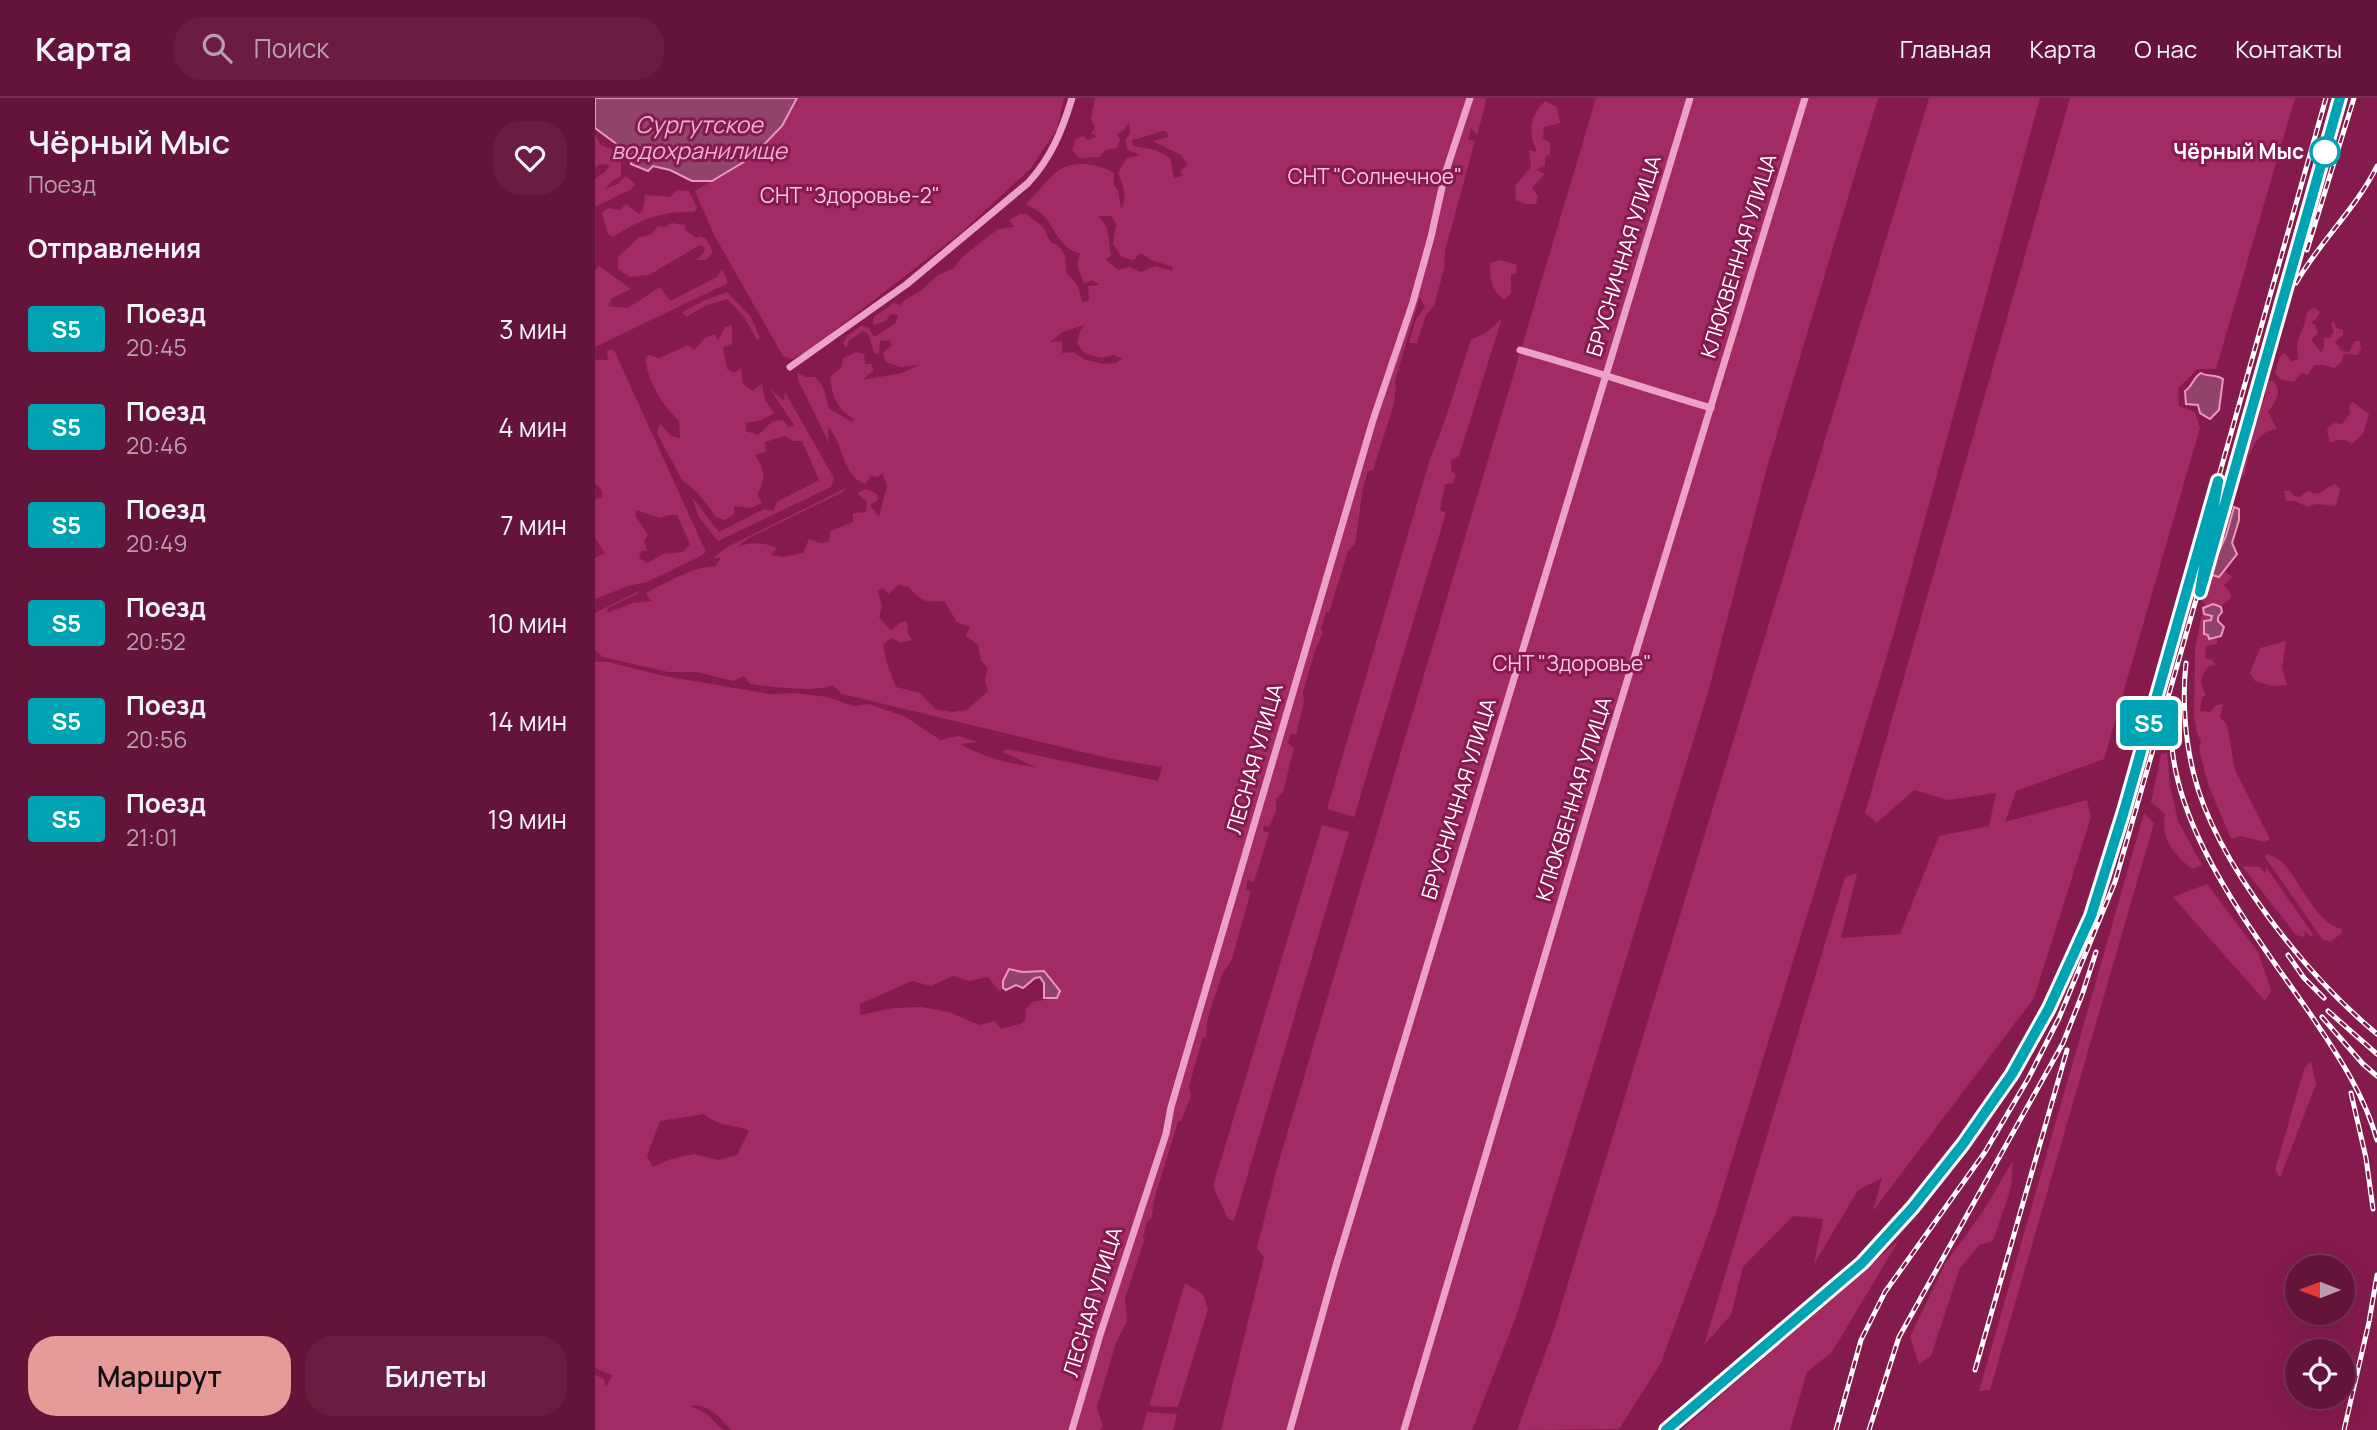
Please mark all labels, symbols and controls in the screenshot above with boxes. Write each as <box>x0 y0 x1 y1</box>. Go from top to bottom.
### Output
search box <box>174 17 664 80</box>
text: Карта <box>35 26 132 71</box>
icon: search <box>198 29 236 67</box>
text: Поиск <box>254 30 329 66</box>
text: Главная <box>1900 32 1991 65</box>
text: Карта <box>2029 32 2096 65</box>
text: О нас <box>2134 32 2197 65</box>
text: Контакты <box>2235 32 2342 65</box>
water label: Сургутское водохранилище <box>611 108 788 166</box>
text: Чёрный Мыс <box>28 119 230 164</box>
button: heart <box>493 121 567 195</box>
place label: Чёрный Мыс <box>2173 137 2304 165</box>
marker: Чёрный Мыс <box>2310 137 2340 167</box>
street label: КЛЮКВЕННАЯ УЛИЦА <box>1694 150 1782 361</box>
street label: БРУСНИЧНАЯ УЛИЦА <box>1579 152 1667 360</box>
park label: СНТ "Солнечное" <box>1288 162 1462 190</box>
text: Поезд <box>28 168 96 200</box>
park label: СНТ "Здоровье-2" <box>760 181 940 209</box>
text: Отправления <box>28 230 201 266</box>
text: Поезд <box>126 295 206 331</box>
text: 3 мин <box>499 311 567 347</box>
text: S5 <box>52 312 81 345</box>
text: 20:45 <box>126 331 187 363</box>
text: Поезд <box>126 393 206 429</box>
text: 4 мин <box>498 409 567 445</box>
text: S5 <box>52 410 81 443</box>
text: 20:46 <box>126 429 188 461</box>
text: Поезд <box>126 491 206 527</box>
text: 7 мин <box>501 507 567 543</box>
text: S5 <box>52 508 81 541</box>
text: 20:49 <box>126 527 188 559</box>
text: Поезд <box>126 589 206 625</box>
text: 10 мин <box>488 605 567 641</box>
text: S5 <box>52 606 81 639</box>
text: 20:52 <box>126 625 186 657</box>
park label: СНТ "Здоровье" <box>1492 649 1652 677</box>
street label: ЛЕСНАЯ УЛИЦА <box>1219 680 1289 837</box>
text: Поезд <box>126 687 206 723</box>
street label: КЛЮКВЕННАЯ УЛИЦА <box>1529 693 1617 904</box>
street label: БРУСНИЧНАЯ УЛИЦА <box>1414 695 1502 903</box>
line badge: S5 <box>2117 700 2181 746</box>
text: 14 мин <box>488 703 567 739</box>
text: S5 <box>52 704 81 737</box>
text: S5 <box>2134 706 2164 739</box>
text: 20:56 <box>126 723 188 755</box>
text: Поезд <box>126 785 206 821</box>
text: 19 мин <box>487 801 567 837</box>
text: S5 <box>52 802 81 835</box>
text: 21:01 <box>126 821 178 853</box>
street label: ЛЕСНАЯ УЛИЦА <box>1056 1223 1128 1380</box>
north arrow <box>2285 1255 2355 1325</box>
map controls <box>2285 1255 2355 1409</box>
button: Маршрут <box>28 1336 291 1416</box>
button: Билеты <box>305 1336 567 1416</box>
button: locate <box>2285 1339 2355 1409</box>

